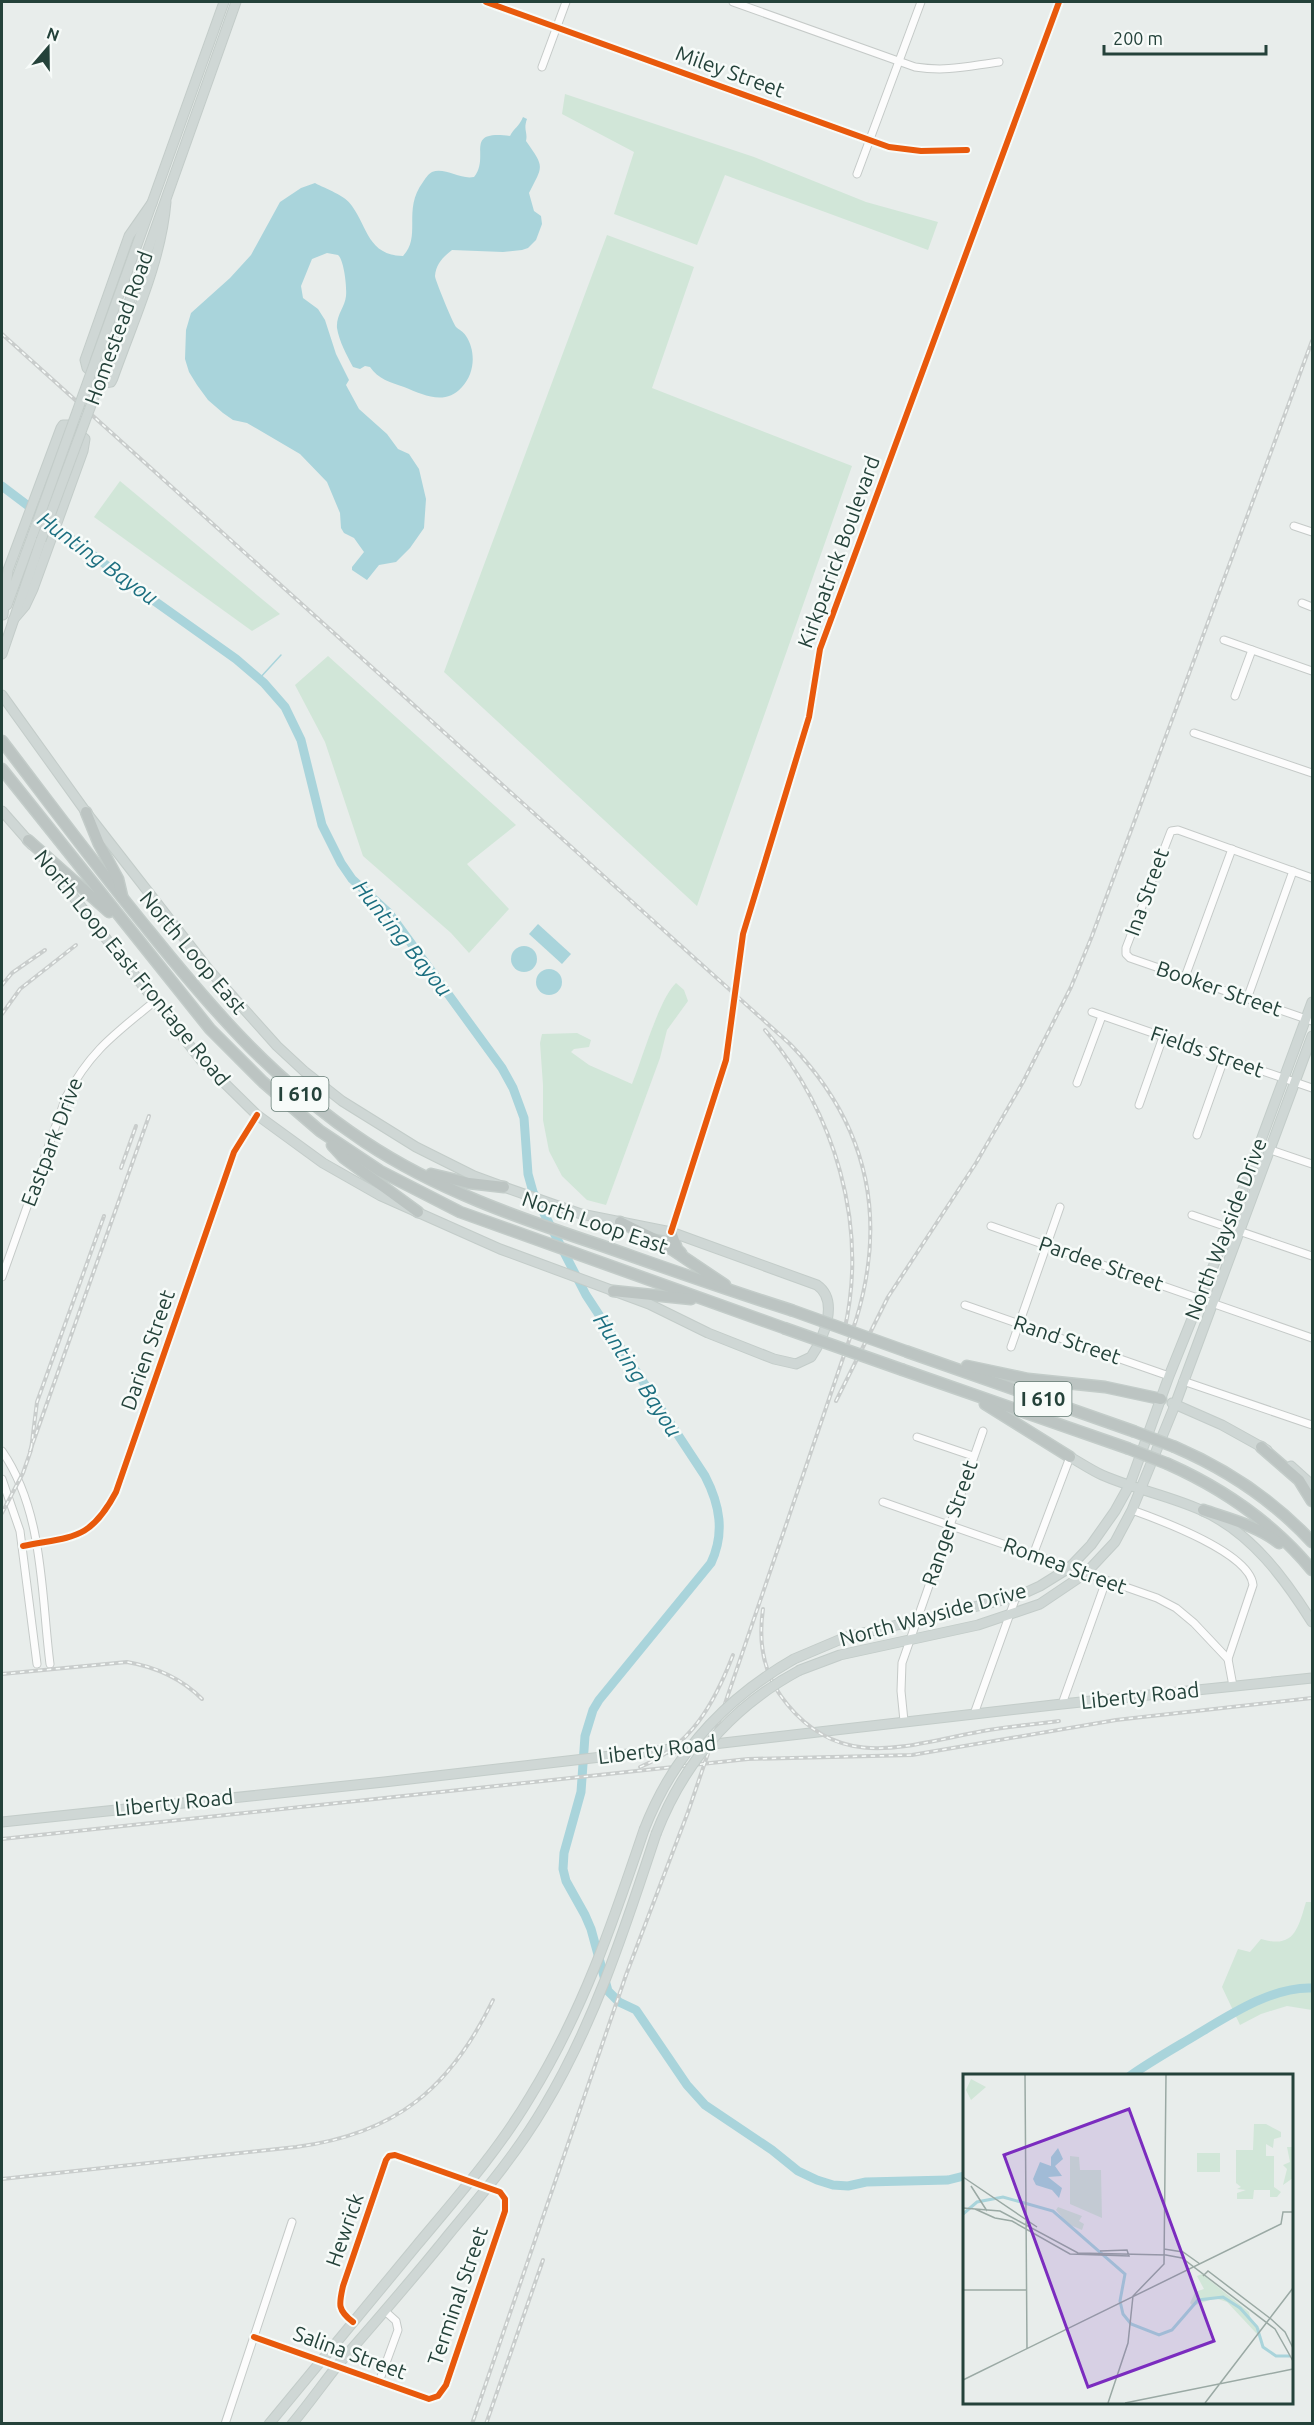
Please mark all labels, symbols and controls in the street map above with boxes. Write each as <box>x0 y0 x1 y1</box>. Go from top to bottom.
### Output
north arrow <box>18 18 78 78</box>
scale bar <box>1104 18 1266 56</box>
text: N <box>44 23 62 44</box>
text: 200 m <box>1113 28 1163 48</box>
street label: Miley Street <box>673 40 788 102</box>
street label: Homestead Road <box>79 248 157 408</box>
street label: Kirkpatrick Boulevard <box>792 452 884 651</box>
water label: Hunting Bayou <box>34 506 163 610</box>
street label: North Loop East Frontage Road <box>30 845 235 1090</box>
street label: Ina Street <box>1119 845 1173 939</box>
water label: Hunting Bayou <box>349 875 458 1001</box>
street label: North Loop East <box>136 886 252 1019</box>
street label: Booker Street <box>1153 955 1285 1021</box>
street label: Fields Street <box>1148 1020 1267 1082</box>
street label: Eastpark Drive <box>15 1074 87 1209</box>
road number: I 610 <box>272 1077 328 1111</box>
street label: North Wayside Drive <box>1179 1134 1271 1323</box>
street label: North Loop East <box>519 1186 671 1258</box>
street label: Pardee Street <box>1036 1231 1167 1296</box>
street label: Darien Street <box>115 1286 179 1413</box>
water label: Hunting Bayou <box>589 1308 688 1441</box>
street label: Rand Street <box>1011 1310 1124 1369</box>
road number: I 610 <box>1014 1382 1072 1416</box>
street label: Ranger Street <box>916 1457 982 1588</box>
street label: Romea Street <box>1000 1532 1130 1598</box>
street label: North Wayside Drive <box>837 1577 1029 1651</box>
street label: Liberty Road <box>1079 1677 1200 1713</box>
street label: Liberty Road <box>596 1730 718 1768</box>
street label: Liberty Road <box>113 1784 234 1820</box>
inset map <box>963 2074 1293 2404</box>
street label: Hewrick <box>320 2189 368 2269</box>
street label: Terminal Street <box>422 2223 492 2368</box>
street label: Salina Street <box>290 2320 410 2384</box>

